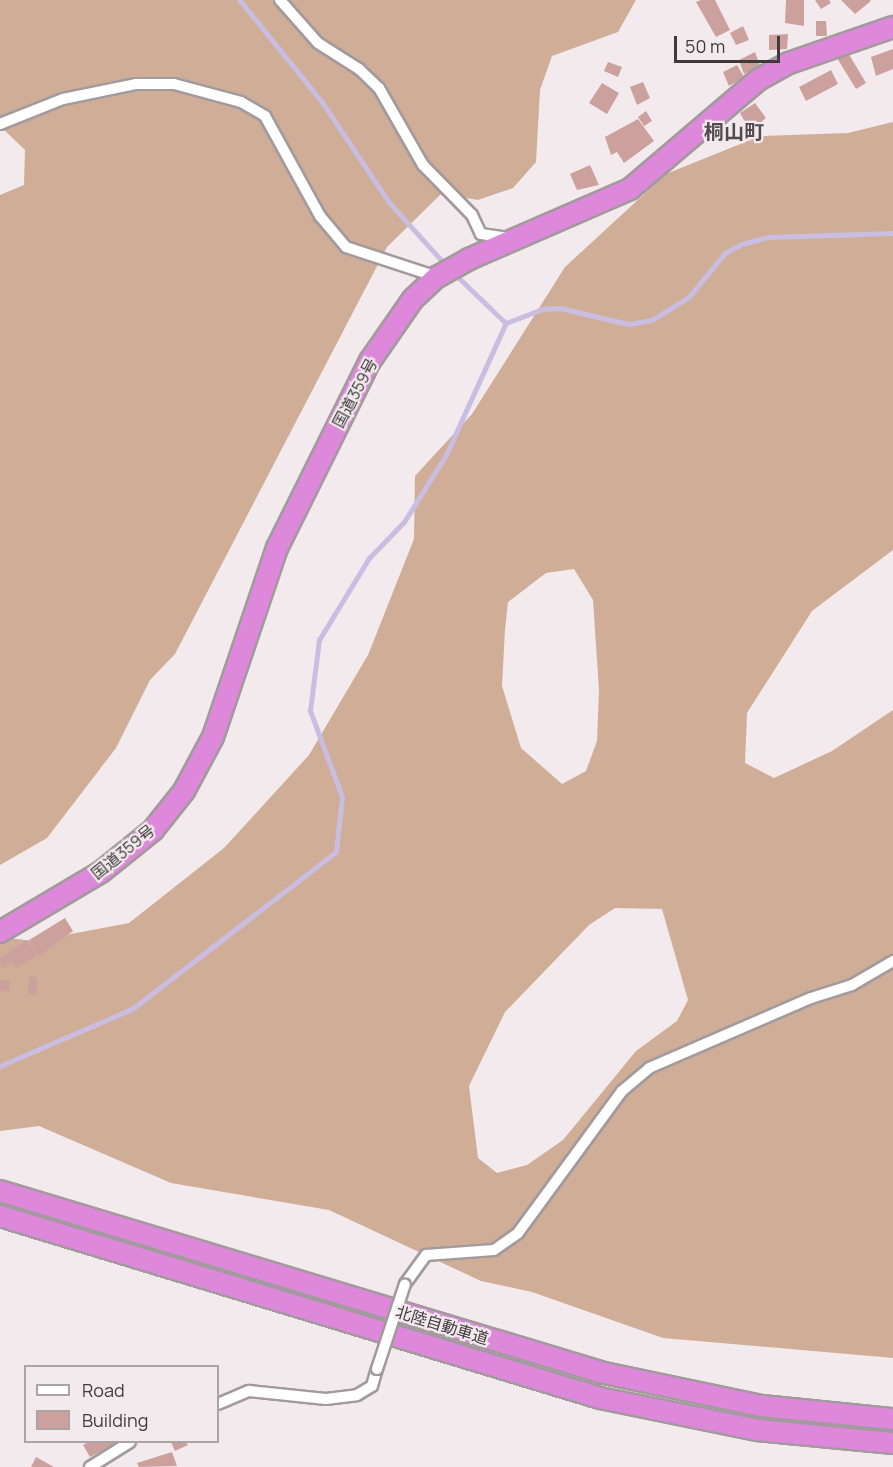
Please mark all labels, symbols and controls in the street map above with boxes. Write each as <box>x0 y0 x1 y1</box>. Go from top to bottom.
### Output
scale bar <box>677 24 784 62</box>
text: 50 m <box>685 34 725 58</box>
district label: 桐山町 <box>704 119 764 143</box>
street label: 国道359号 <box>329 355 381 431</box>
street label: 国道359号 <box>87 821 159 883</box>
street label: 北陸自動車道 <box>393 1302 491 1348</box>
legend <box>24 1365 219 1443</box>
text: Road <box>82 1378 125 1402</box>
text: Building <box>82 1408 148 1432</box>

